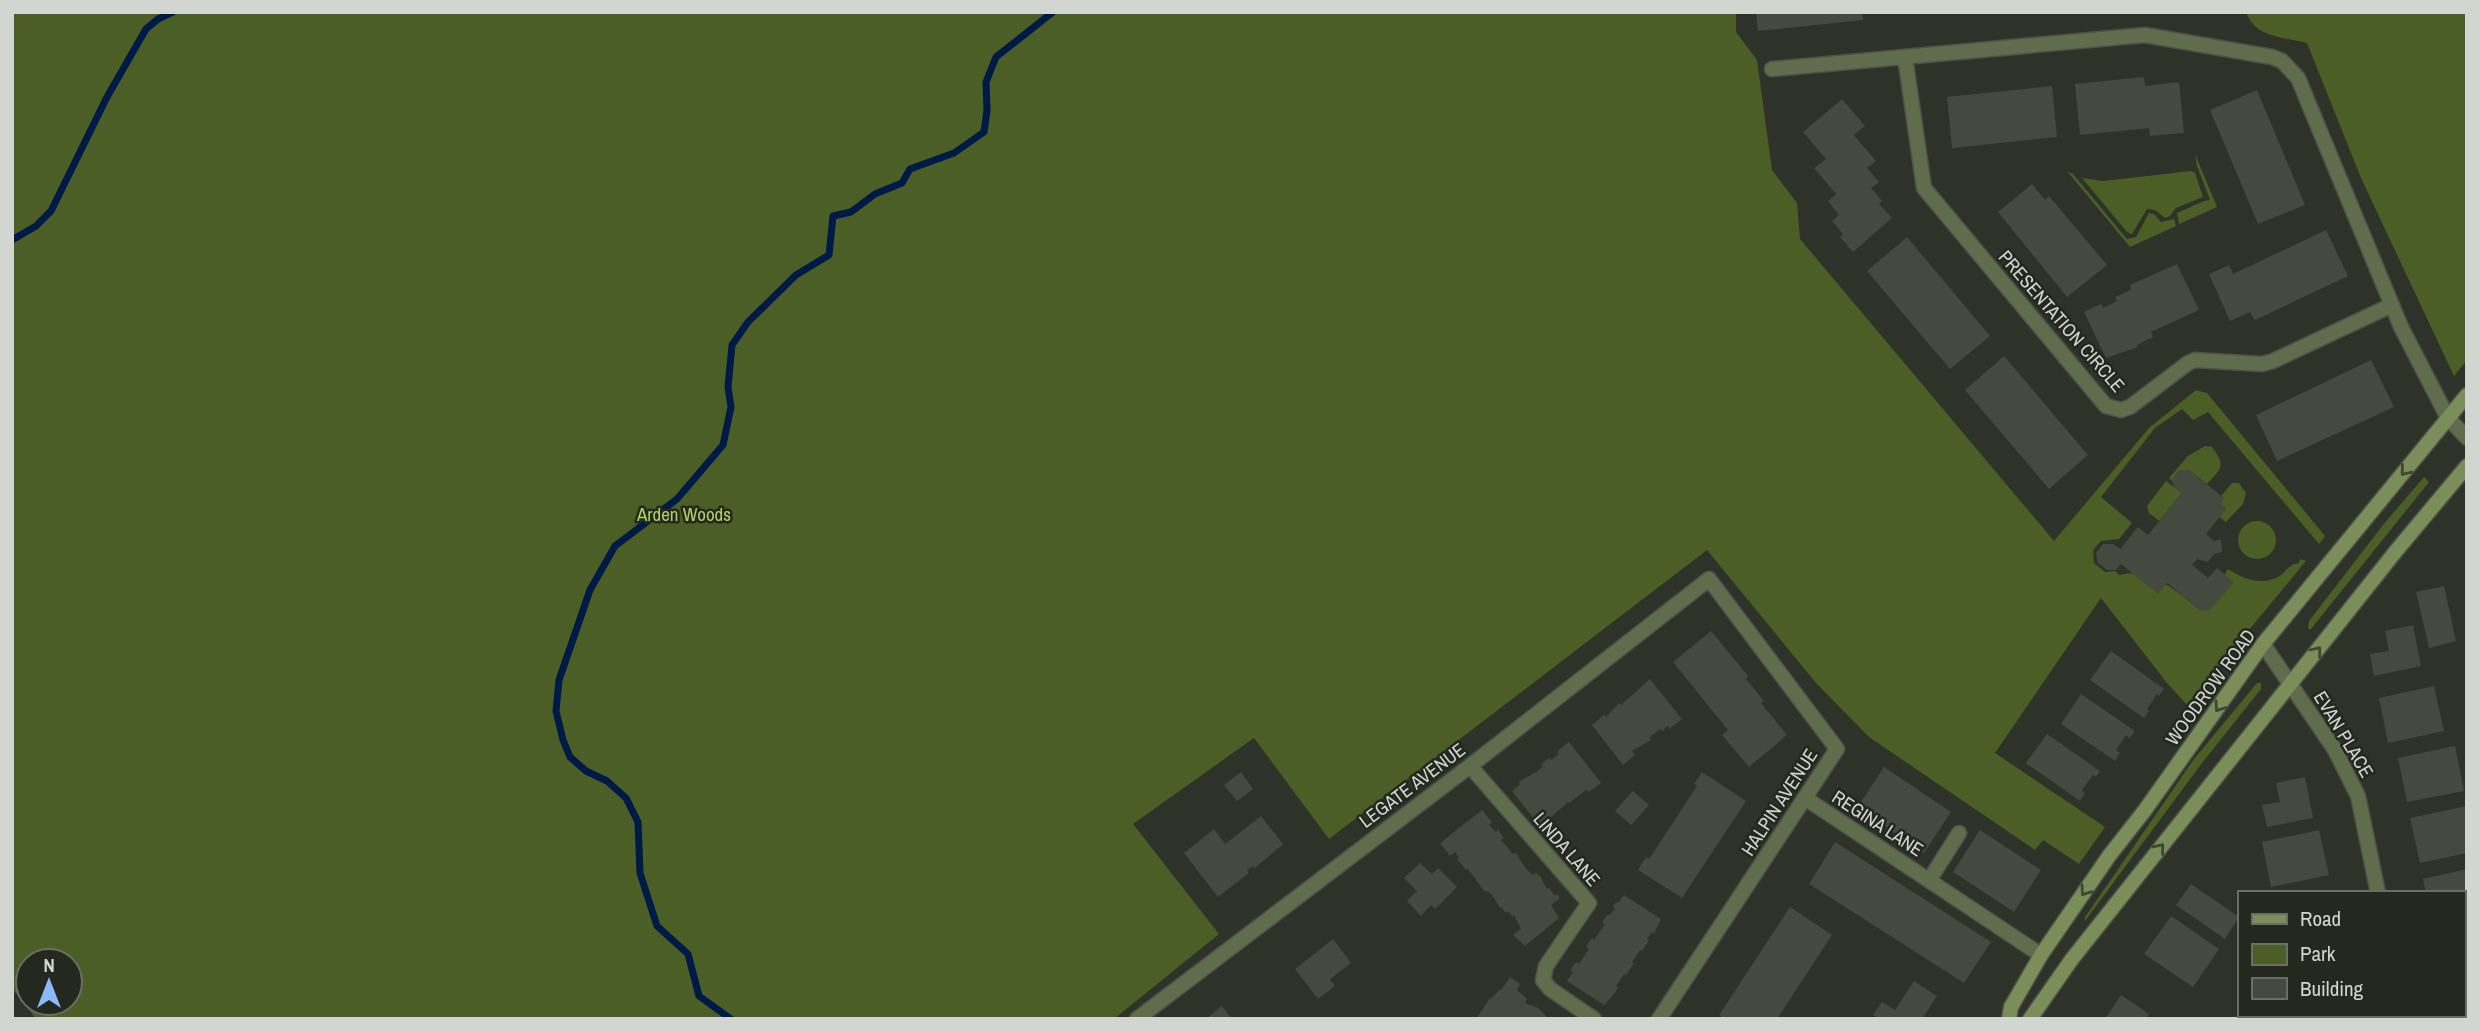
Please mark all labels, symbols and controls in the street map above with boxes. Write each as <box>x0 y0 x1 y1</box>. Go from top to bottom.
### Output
street label: PRESENTATION CIRCLE <box>1993 244 2131 398</box>
one-way arrow <box>2400 463 2413 475</box>
park label: Arden Woods <box>636 501 731 527</box>
street label: WOODROW ROAD <box>2159 624 2261 750</box>
one-way arrow <box>2309 646 2322 658</box>
street label: EVAN PLACE <box>2308 686 2380 782</box>
one-way arrow <box>2215 699 2227 712</box>
street label: LEGATE AVENUE <box>1354 736 1470 834</box>
street label: HALPIN AVENUE <box>1735 743 1823 861</box>
street label: REGINA LANE <box>1827 784 1929 862</box>
street label: LINDA LANE <box>1528 806 1606 892</box>
one-way arrow <box>2152 843 2165 855</box>
one-way arrow <box>2081 883 2093 896</box>
legend <box>2238 891 2465 1017</box>
text: Road <box>2300 904 2341 933</box>
text: Park <box>2300 939 2336 968</box>
north arrow <box>14 947 84 1017</box>
text: N <box>43 952 55 978</box>
text: Building <box>2300 974 2364 1003</box>

